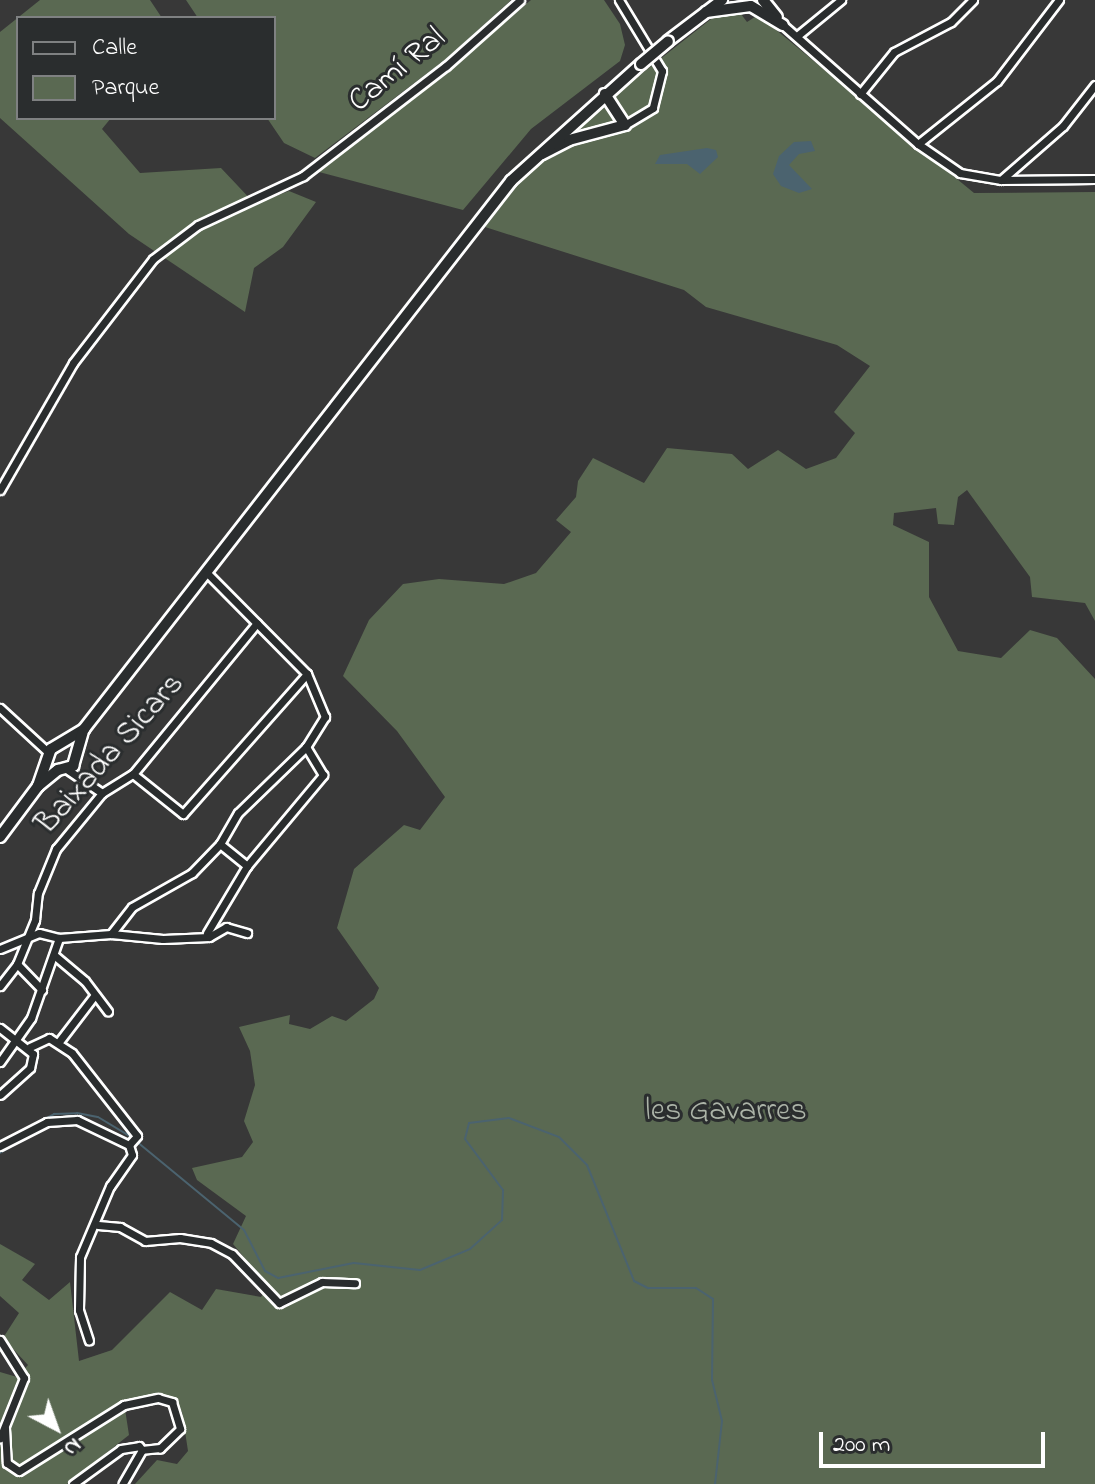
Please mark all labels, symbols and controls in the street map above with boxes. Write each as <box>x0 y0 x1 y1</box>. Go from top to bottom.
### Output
legend <box>16 16 276 120</box>
street label: Camí Ral <box>342 20 454 122</box>
text: Calle <box>92 31 137 66</box>
text: Parque <box>92 71 159 106</box>
street label: Baixada Sicars <box>29 667 193 843</box>
park label: les Gavarres <box>645 1093 807 1131</box>
north arrow <box>16 1388 96 1468</box>
scale bar <box>823 1416 1049 1466</box>
text: 200 m <box>833 1428 890 1463</box>
text: N <box>56 1429 88 1463</box>

